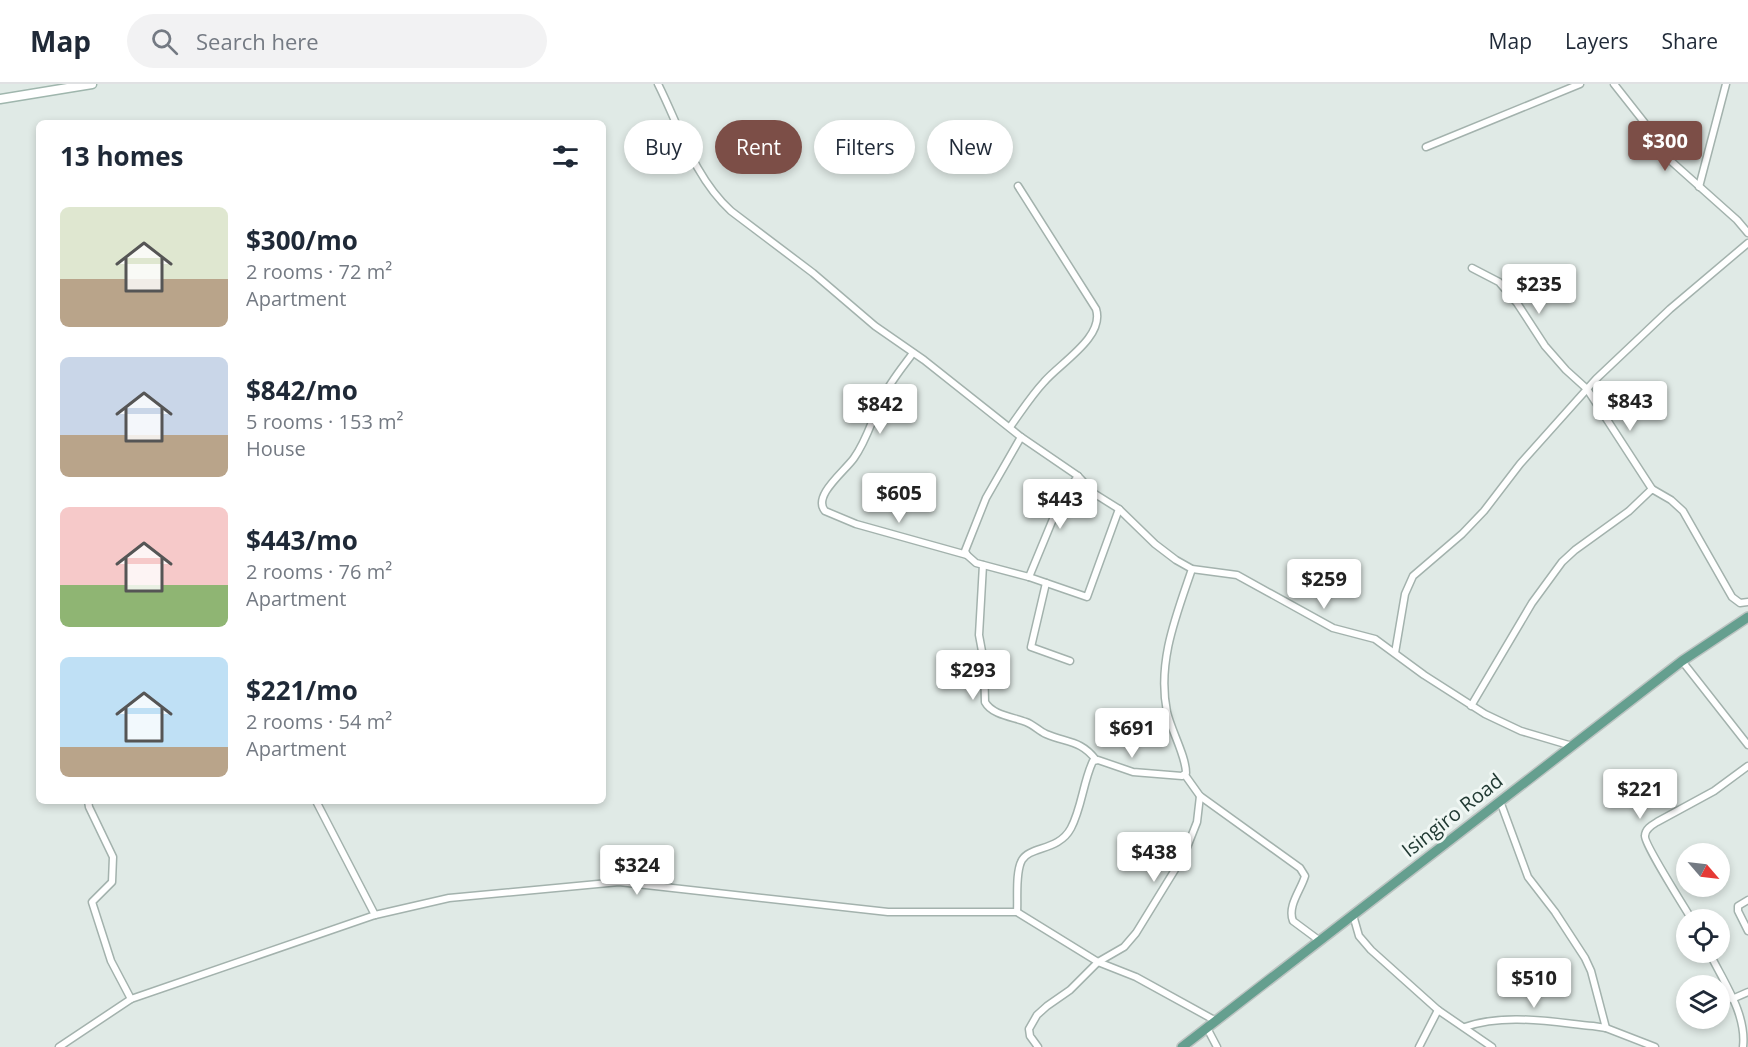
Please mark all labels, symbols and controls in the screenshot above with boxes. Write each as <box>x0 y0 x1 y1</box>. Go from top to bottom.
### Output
search box <box>127 14 547 68</box>
text: Map <box>30 22 91 60</box>
icon: search <box>148 25 181 58</box>
text: Search here <box>196 26 319 56</box>
text: Map <box>1489 27 1532 55</box>
text: Layers <box>1565 27 1629 55</box>
text: Share <box>1662 27 1718 55</box>
chip: Buy <box>624 120 703 174</box>
chip: Rent <box>715 120 802 174</box>
chip: Filters <box>814 120 915 174</box>
chip: New <box>927 120 1013 174</box>
pin: $300 <box>1629 121 1701 172</box>
text: $300 <box>1642 127 1688 154</box>
text: 13 homes <box>60 138 184 174</box>
icon: filters <box>549 140 582 173</box>
text: $300/mo <box>246 222 358 258</box>
icon: home <box>108 231 180 303</box>
text: 2 rooms · 72 m² <box>246 258 392 285</box>
pin: $235 <box>1503 264 1575 315</box>
text: $235 <box>1516 270 1562 297</box>
text: Apartment <box>246 285 346 312</box>
text: $842/mo <box>246 372 358 408</box>
icon: home <box>108 381 180 453</box>
pin: $843 <box>1594 381 1666 432</box>
pin: $842 <box>844 384 916 435</box>
text: $843 <box>1607 387 1653 414</box>
text: $842 <box>857 390 903 417</box>
text: 5 rooms · 153 m² <box>246 408 404 435</box>
text: House <box>246 435 306 462</box>
pin: $605 <box>863 473 935 524</box>
text: $605 <box>876 479 922 506</box>
pin: $443 <box>1024 479 1096 530</box>
text: $443 <box>1037 485 1083 512</box>
text: $443/mo <box>246 522 358 558</box>
icon: home <box>108 531 180 603</box>
text: 2 rooms · 76 m² <box>246 558 392 585</box>
pin: $259 <box>1288 559 1360 610</box>
text: $259 <box>1301 565 1347 592</box>
text: Apartment <box>246 585 346 612</box>
pin: $293 <box>937 650 1009 701</box>
text: $293 <box>950 656 996 683</box>
text: $221/mo <box>246 672 358 708</box>
icon: home <box>108 681 180 753</box>
text: 2 rooms · 54 m² <box>246 708 392 735</box>
pin: $691 <box>1096 708 1168 759</box>
text: $691 <box>1109 714 1155 741</box>
text: Apartment <box>246 735 346 762</box>
street label: Isingiro Road <box>1396 767 1508 863</box>
pin: $221 <box>1604 769 1676 820</box>
text: $221 <box>1617 775 1663 802</box>
pin: $438 <box>1118 832 1190 883</box>
text: $438 <box>1131 838 1177 865</box>
north arrow <box>1676 843 1730 897</box>
map controls <box>1676 843 1730 1029</box>
pin: $324 <box>601 845 673 896</box>
text: $324 <box>614 851 660 878</box>
button: locate <box>1676 909 1730 963</box>
pin: $510 <box>1498 958 1570 1009</box>
text: $510 <box>1511 964 1557 991</box>
button: layers <box>1676 975 1730 1029</box>

